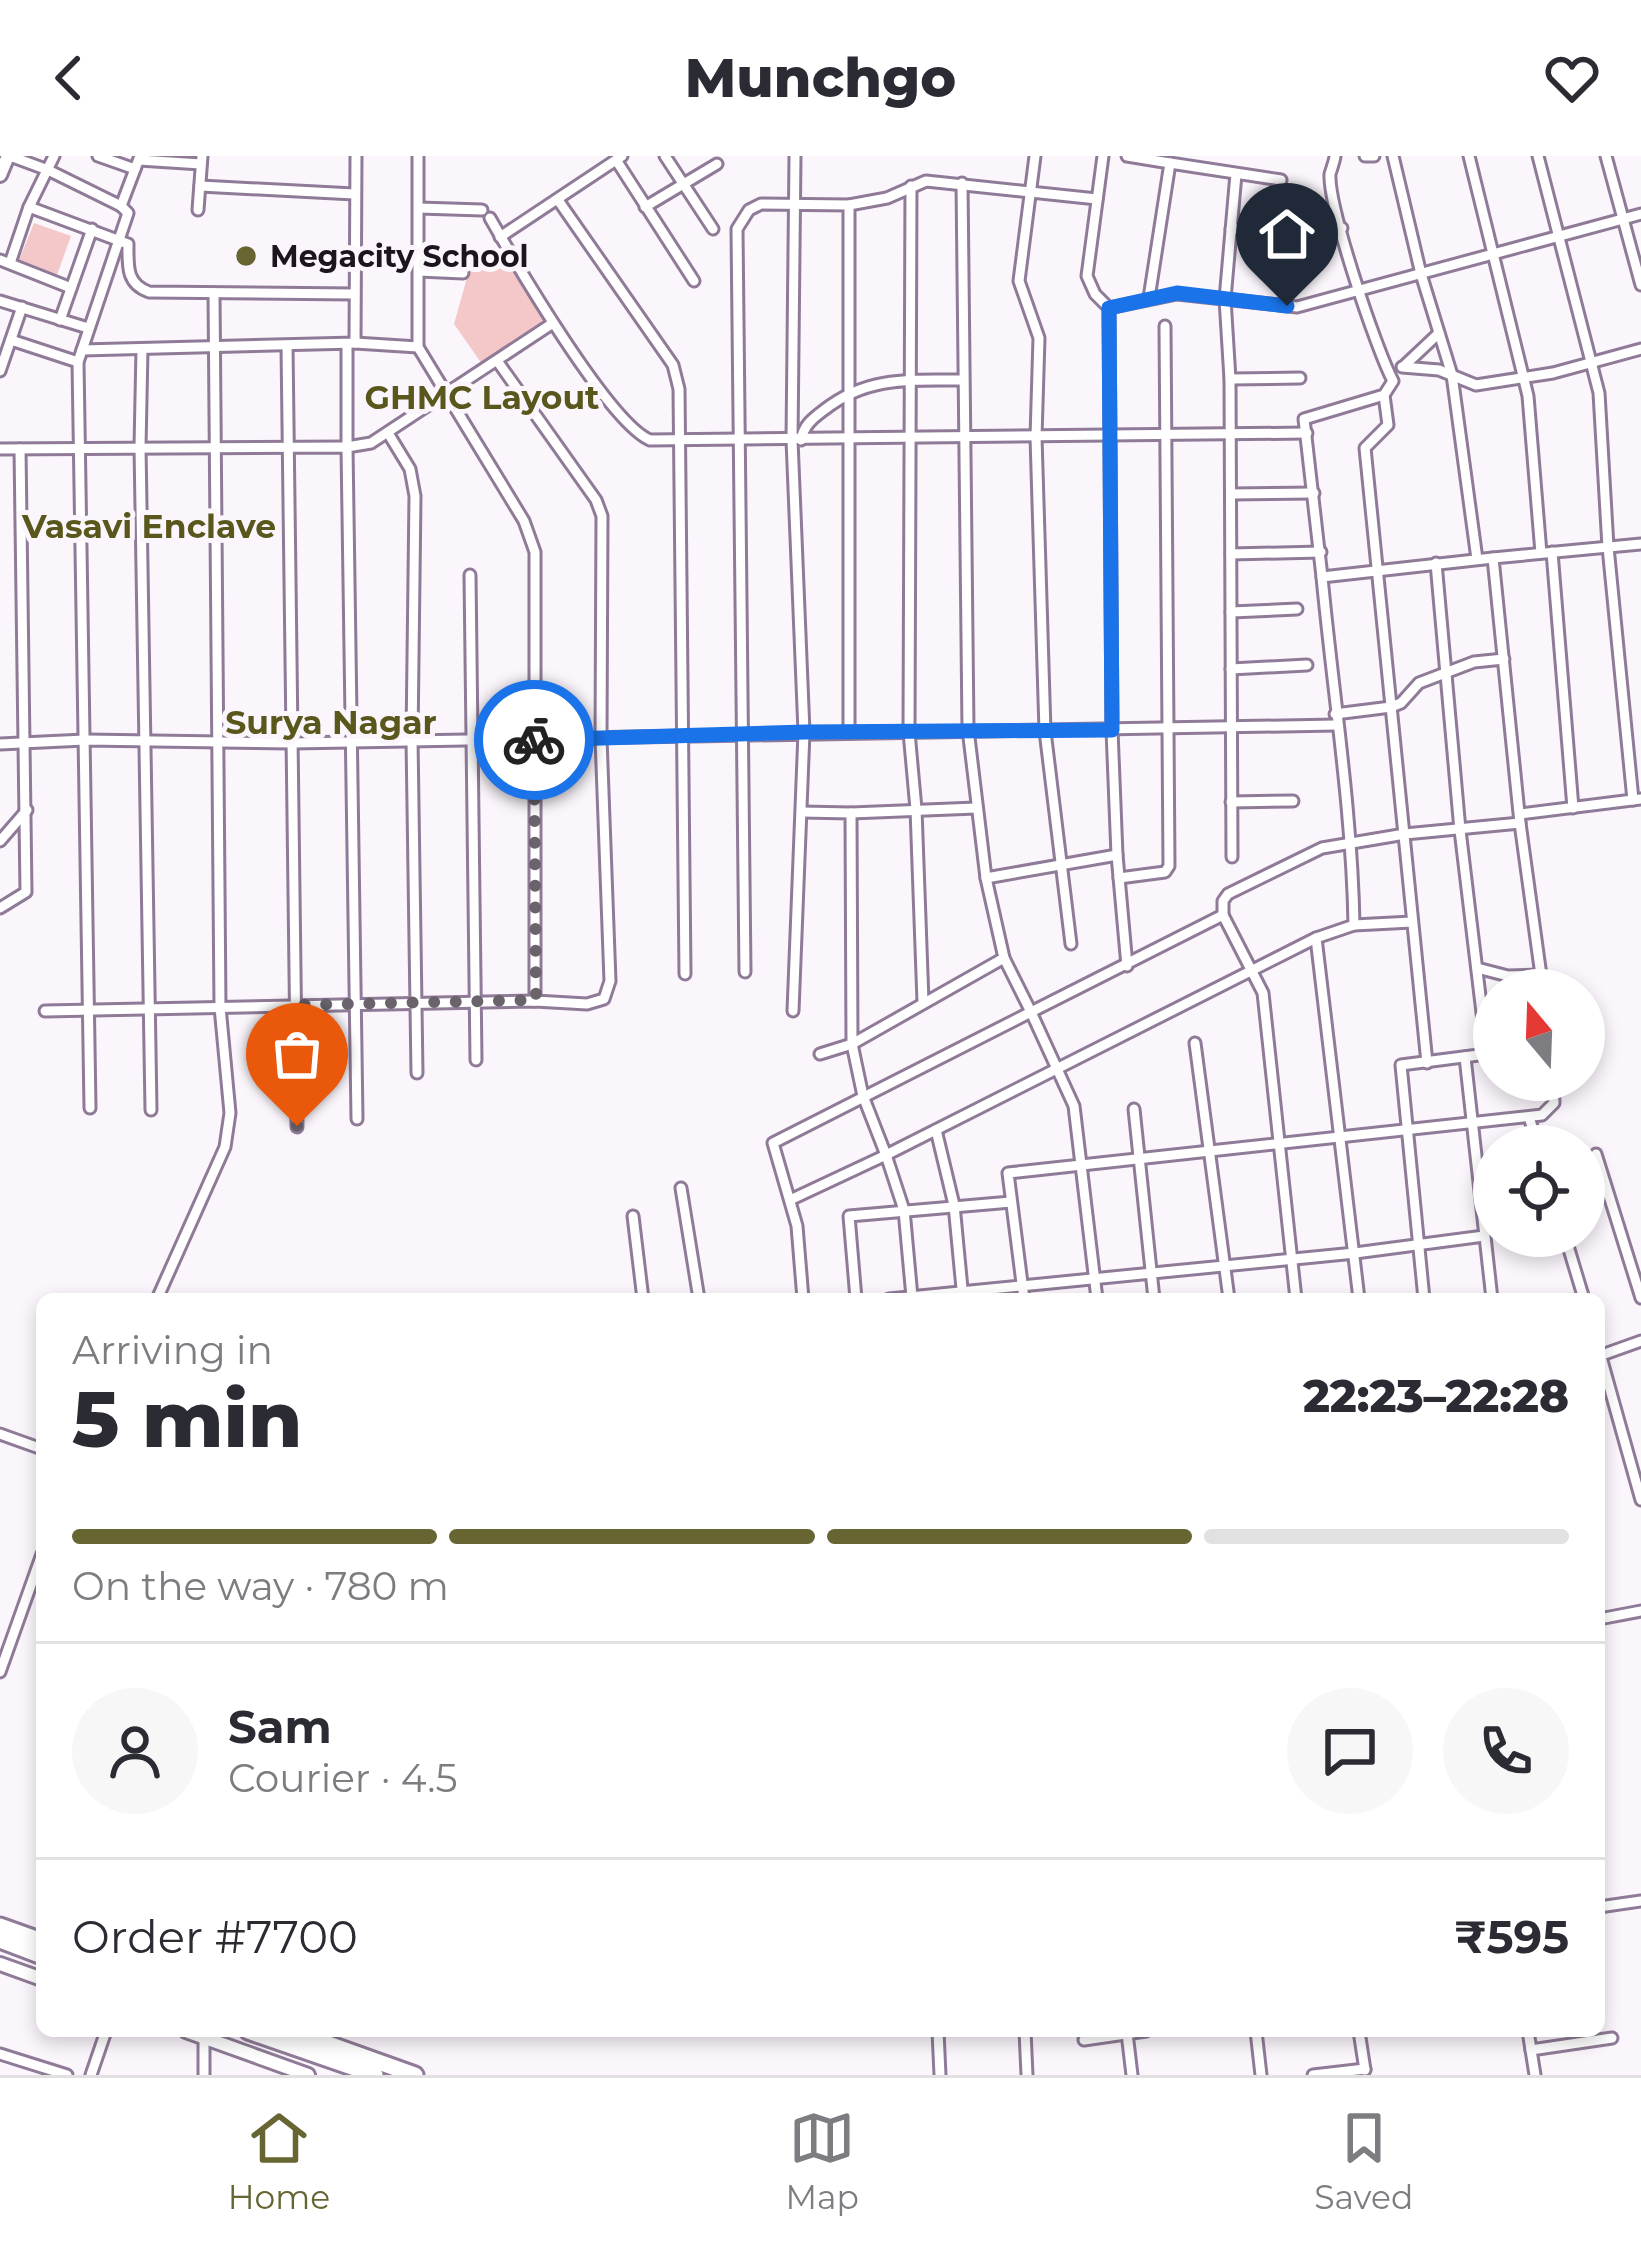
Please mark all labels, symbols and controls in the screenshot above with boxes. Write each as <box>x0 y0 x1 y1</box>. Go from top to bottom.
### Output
icon: back <box>36 45 102 111</box>
text: Munchgo <box>685 45 956 111</box>
icon: heart <box>1539 45 1605 111</box>
pin <box>1236 183 1338 306</box>
icon: home <box>1254 201 1320 267</box>
place label: Megacity School <box>270 238 529 275</box>
marker: Megacity School <box>233 243 259 269</box>
district label: GHMC Layout <box>365 377 599 417</box>
district label: Vasavi Enclave <box>21 506 276 546</box>
courier <box>474 680 594 800</box>
district label: Surya Nagar <box>225 702 437 742</box>
icon: bike <box>501 707 567 773</box>
north arrow <box>1473 969 1605 1101</box>
map controls <box>1473 969 1605 1257</box>
pin <box>246 1003 348 1126</box>
icon: bag <box>264 1021 330 1087</box>
button: locate <box>1473 1125 1605 1257</box>
text: Arriving in <box>72 1326 273 1374</box>
text: 22:23–22:28 <box>1303 1368 1569 1423</box>
text: 5 min <box>72 1371 302 1467</box>
text: On the way · 780 m <box>72 1562 449 1610</box>
button: person <box>72 1688 198 1814</box>
button: chat <box>1287 1688 1413 1814</box>
button: phone <box>1443 1688 1569 1814</box>
text: Sam <box>228 1699 332 1754</box>
text: Courier · 4.5 <box>228 1754 458 1802</box>
text: Order #7700 <box>72 1909 358 1964</box>
text: ₹595 <box>1454 1909 1569 1964</box>
tab: Home <box>228 2105 330 2217</box>
tab: Map <box>785 2105 859 2217</box>
tab: Saved <box>1314 2105 1413 2217</box>

